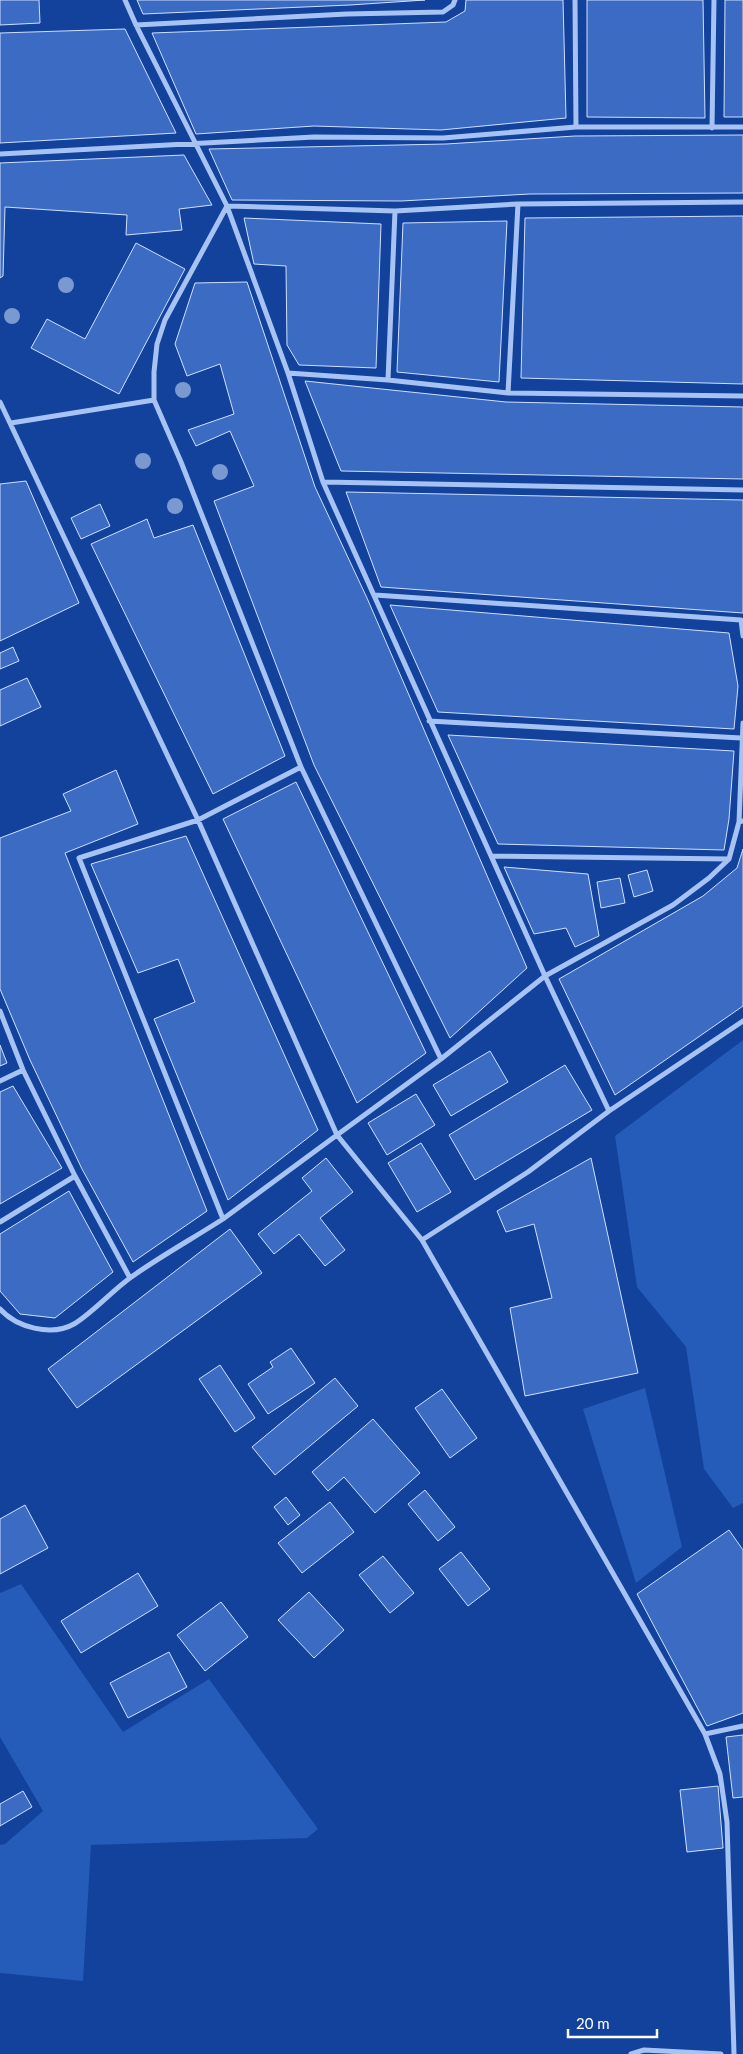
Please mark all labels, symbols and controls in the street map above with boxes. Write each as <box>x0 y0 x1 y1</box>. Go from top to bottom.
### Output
scale bar <box>568 2006 657 2038</box>
text: 20 m <box>576 2014 610 2032</box>

